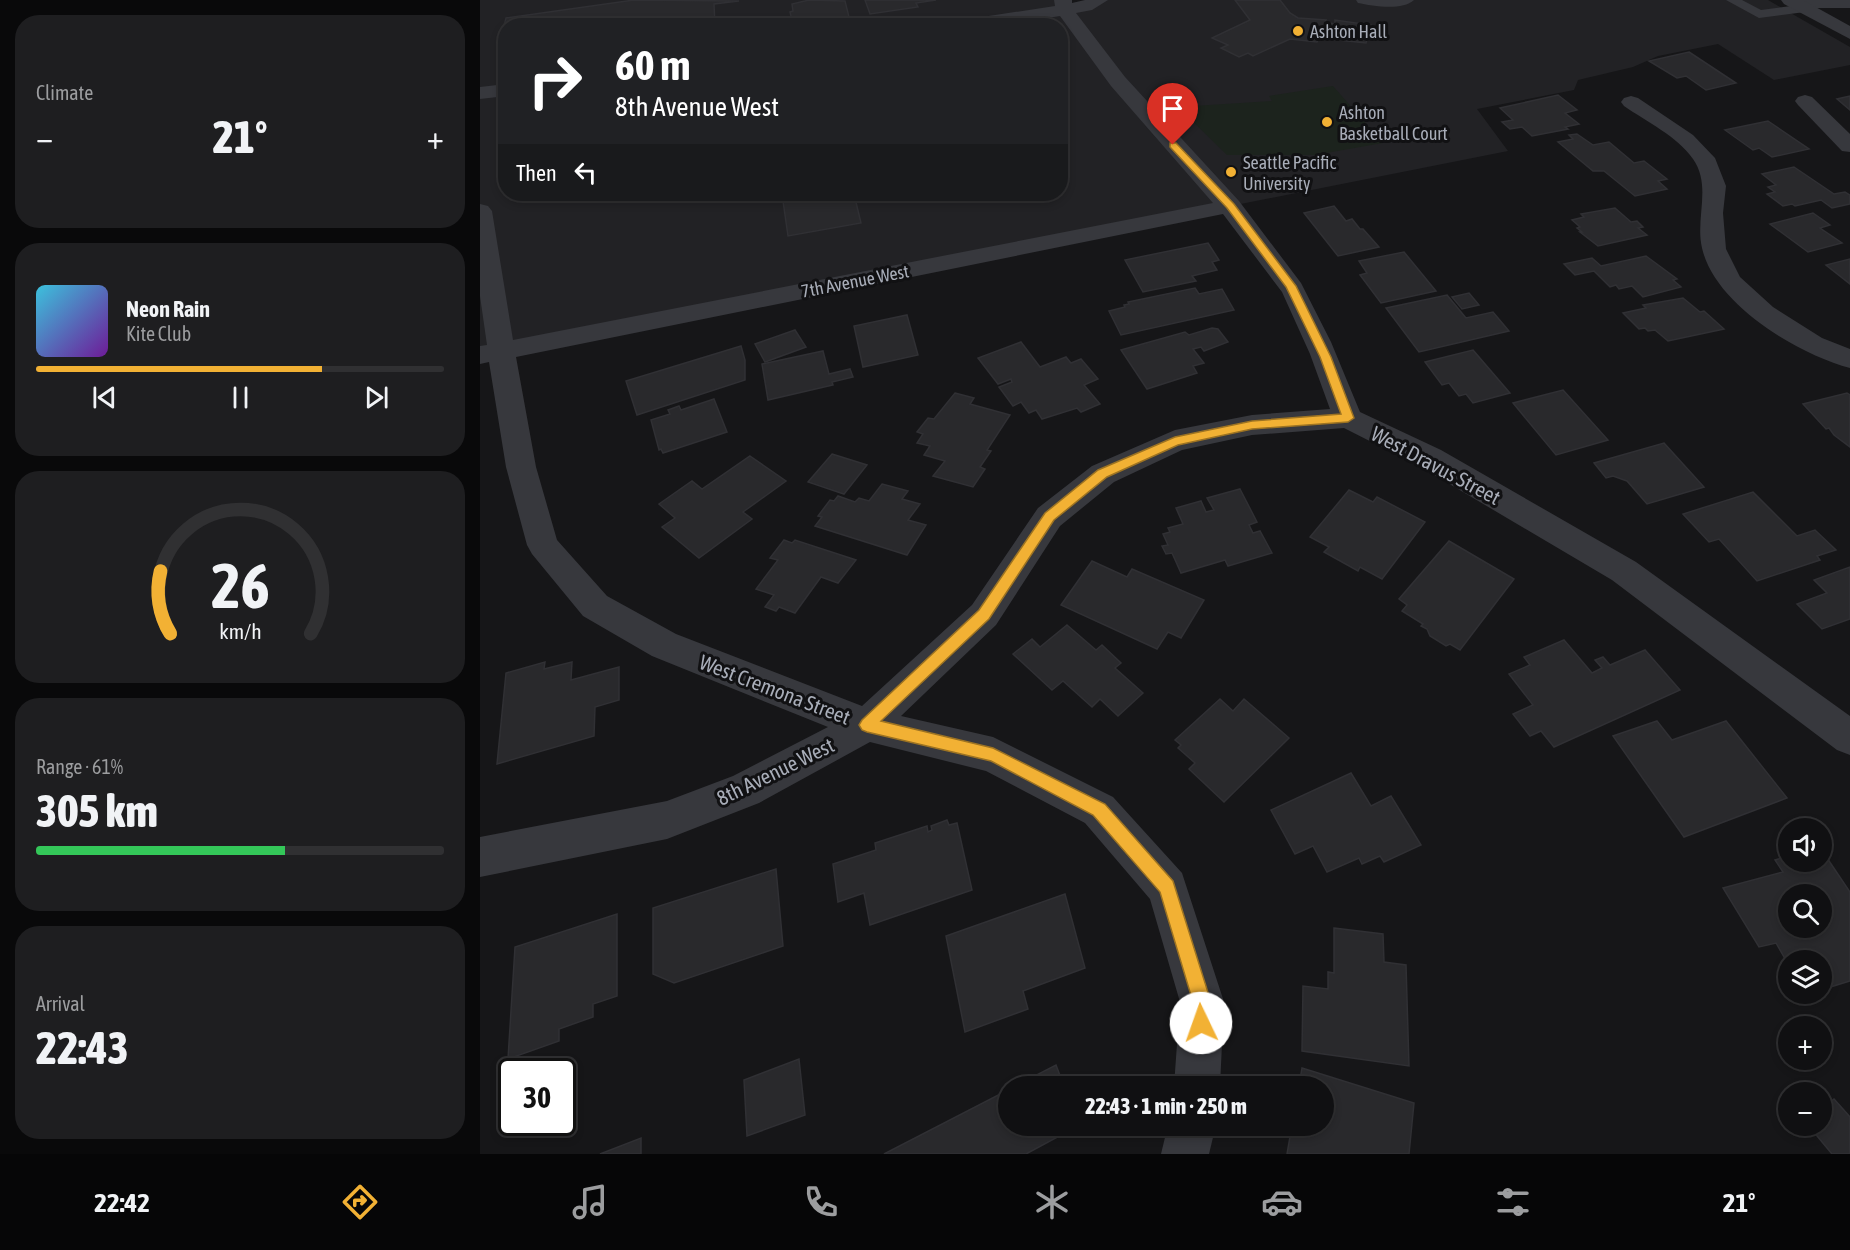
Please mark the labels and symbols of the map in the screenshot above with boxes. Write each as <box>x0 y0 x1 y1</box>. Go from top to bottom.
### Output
place label: Ashton Hall <box>1310 21 1387 42</box>
marker: Ashton Hall <box>1291 24 1305 38</box>
pin <box>1147 83 1198 145</box>
place label: Ashton Basketball Court <box>1339 102 1448 144</box>
marker: Ashton Basketball Court <box>1320 115 1334 129</box>
place label: Seattle Pacific University <box>1243 152 1336 194</box>
marker: Seattle Pacific University <box>1224 165 1238 179</box>
street label: 7th Avenue West <box>799 260 911 302</box>
street label: West Dravus Street <box>1367 421 1505 509</box>
street label: West Cremona Street <box>696 649 854 729</box>
street label: 8th Avenue West <box>712 732 838 810</box>
position arrow <box>1169 991 1233 1055</box>
speed limit sign: 30 <box>498 1058 576 1136</box>

